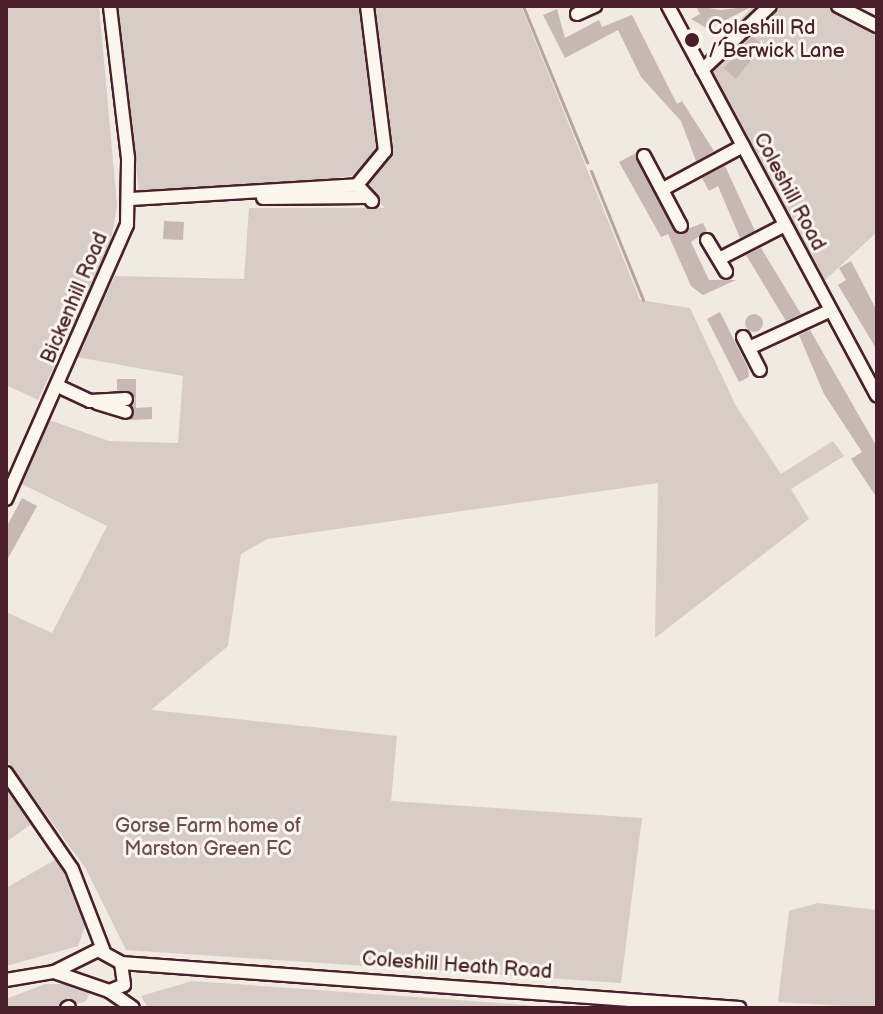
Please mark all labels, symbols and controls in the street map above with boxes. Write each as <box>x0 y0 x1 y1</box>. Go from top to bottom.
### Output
place label: Coleshill Rd / Berwick Lane <box>708 16 845 63</box>
marker: Coleshill Rd / Berwick Lane <box>683 31 701 49</box>
street label: Coleshill Road <box>748 129 830 255</box>
street label: Bickenhill Road <box>37 229 113 367</box>
park label: Gorse Farm home of Marston Green FC <box>115 815 301 862</box>
street label: Coleshill Heath Road <box>361 947 553 985</box>

